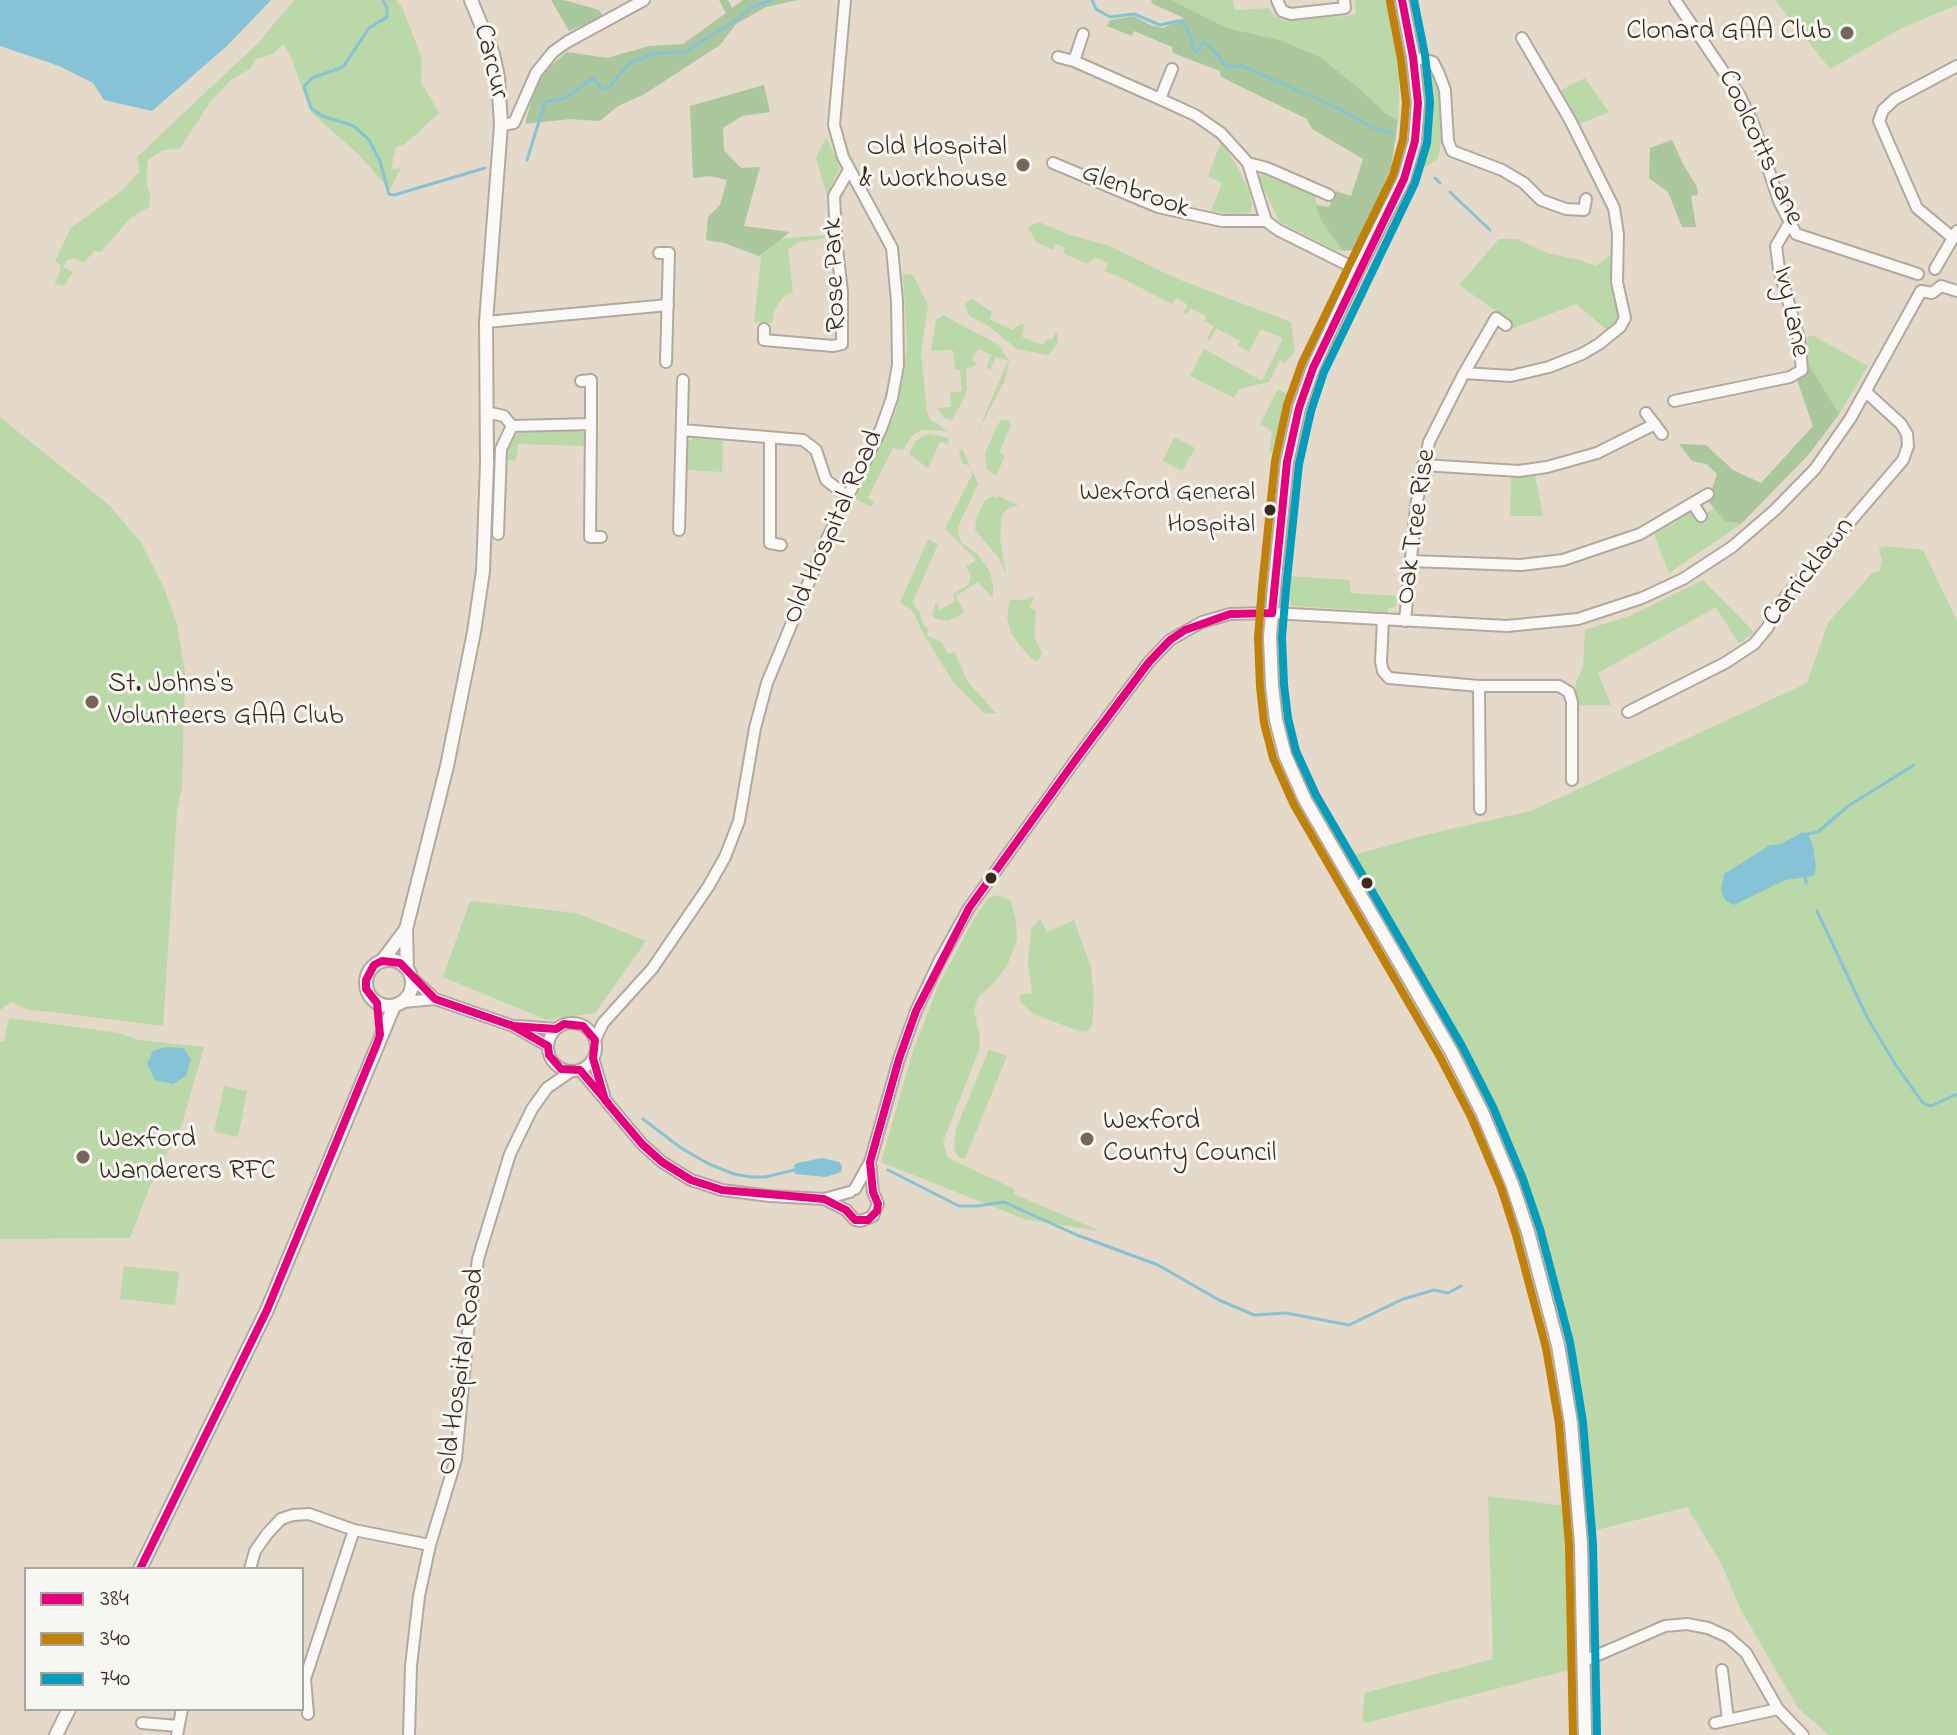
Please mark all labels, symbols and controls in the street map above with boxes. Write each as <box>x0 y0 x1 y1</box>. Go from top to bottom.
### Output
place label: Clonard GAA Club <box>1626 16 1831 50</box>
street label: Carcur <box>463 21 515 103</box>
marker: Clonard GAA Club <box>1838 24 1856 42</box>
street label: Coolcotts Lane <box>1708 65 1810 231</box>
place label: Old Hospital & Workhouse <box>859 132 1007 198</box>
marker: Old Hospital & Workhouse <box>1014 156 1032 174</box>
street label: Glenbrook <box>1076 158 1194 228</box>
street label: Rose Park <box>818 217 856 333</box>
street label: Ivy Lane <box>1763 264 1815 360</box>
street label: Old Hospital Road <box>777 426 893 630</box>
street label: Oak Tree Rise <box>1390 447 1446 607</box>
place label: Wexford General Hospital <box>1079 479 1255 540</box>
marker: Wexford General Hospital <box>1262 502 1278 518</box>
street label: Carricklawn <box>1757 512 1863 634</box>
place label: St. Johns's Volunteers GAA Club <box>108 669 344 735</box>
marker: St. Johns's Volunteers GAA Club <box>83 693 101 711</box>
unlabelled marker <box>983 870 999 886</box>
unlabelled marker <box>1359 875 1375 891</box>
place label: Wexford County Council <box>1103 1106 1276 1172</box>
place label: Wexford Wanderers RFC <box>99 1124 276 1190</box>
marker: Wexford County Council <box>1078 1130 1096 1148</box>
marker: Wexford Wanderers RFC <box>74 1148 92 1166</box>
street label: Old Hospital Road <box>432 1267 494 1477</box>
legend <box>24 1567 304 1711</box>
text: 384 <box>100 1582 129 1617</box>
text: 340 <box>100 1622 130 1657</box>
text: 740 <box>100 1662 130 1697</box>

